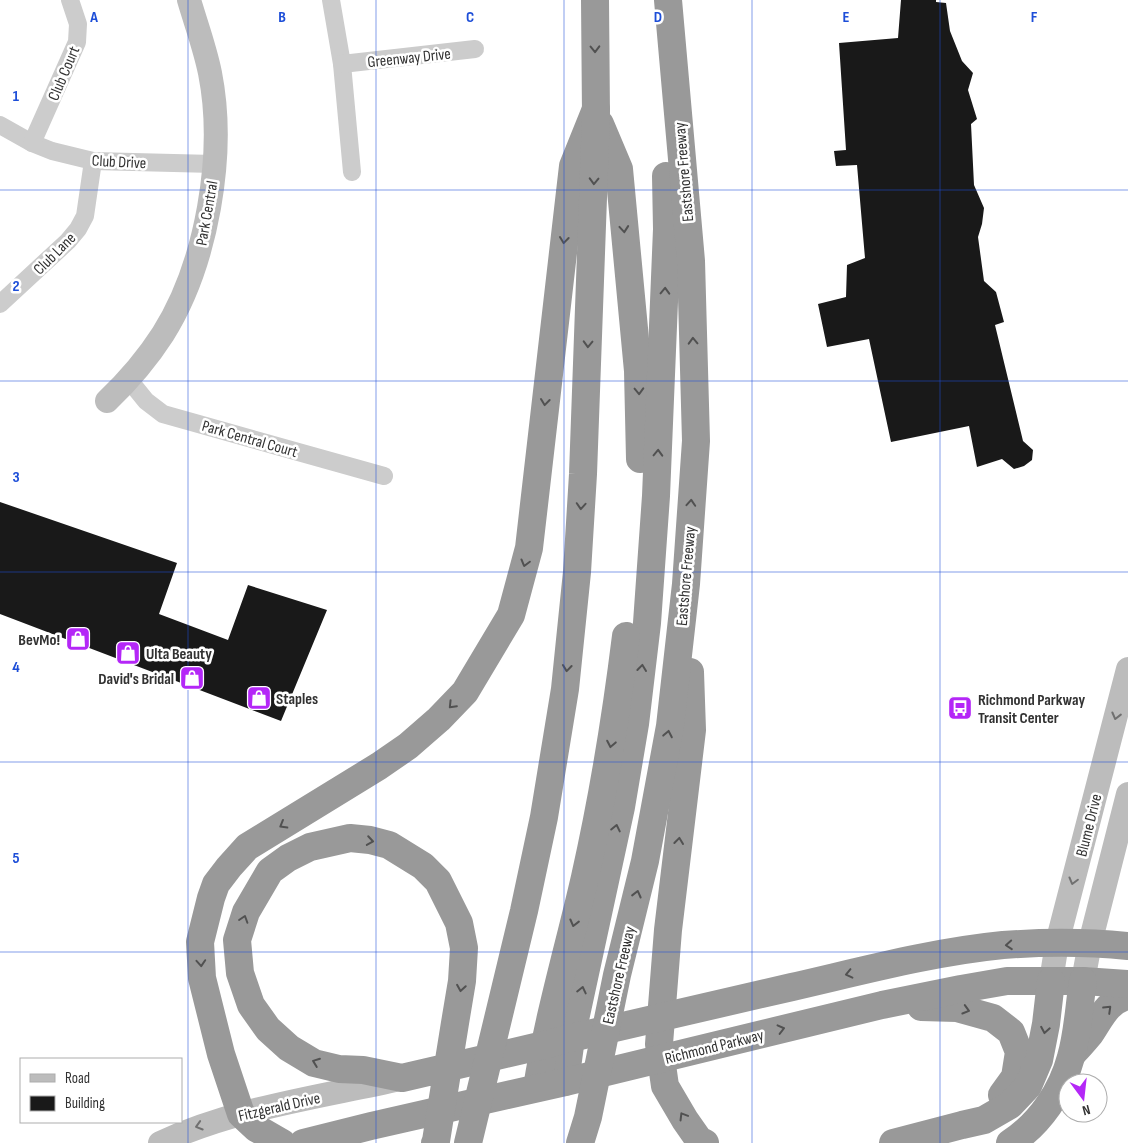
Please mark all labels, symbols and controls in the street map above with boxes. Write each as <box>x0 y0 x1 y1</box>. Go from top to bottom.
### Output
text: A <box>89 8 98 27</box>
text: B <box>278 8 286 27</box>
text: C <box>466 8 474 27</box>
text: D <box>654 8 662 27</box>
text: E <box>843 8 850 27</box>
text: F <box>1031 8 1038 27</box>
street label: Club Court <box>44 43 84 104</box>
street label: Greenway Drive <box>367 45 452 72</box>
one-way arrow <box>590 45 601 53</box>
text: 1 <box>13 87 20 106</box>
street label: Eastshore Freeway <box>671 121 698 222</box>
street label: Club Drive <box>91 152 147 173</box>
one-way arrow <box>589 178 599 186</box>
street label: Park Central <box>192 179 223 247</box>
one-way arrow <box>619 225 630 233</box>
street label: Club Lane <box>30 229 80 279</box>
one-way arrow <box>559 237 570 245</box>
text: 2 <box>12 277 20 296</box>
one-way arrow <box>660 287 670 294</box>
one-way arrow <box>688 337 698 344</box>
one-way arrow <box>583 340 593 348</box>
one-way arrow <box>634 388 644 395</box>
one-way arrow <box>540 398 551 406</box>
street label: Park Central Court <box>200 417 300 462</box>
one-way arrow <box>653 449 664 457</box>
text: 3 <box>12 468 20 487</box>
one-way arrow <box>686 499 697 507</box>
one-way arrow <box>576 502 587 510</box>
street label: Eastshore Freeway <box>673 526 700 627</box>
one-way arrow <box>520 558 531 567</box>
shop icon: BevMo! <box>65 626 91 652</box>
place label: BevMo! <box>18 631 60 650</box>
shop icon: Ulta Beauty <box>115 640 141 666</box>
place label: Ulta Beauty <box>146 645 212 664</box>
text: 4 <box>12 658 20 677</box>
one-way arrow <box>636 663 647 671</box>
one-way arrow <box>562 664 573 672</box>
shop icon: David's Bridal <box>179 665 205 691</box>
place label: David's Bridal <box>98 670 174 689</box>
shop icon: Staples <box>246 685 272 711</box>
place label: Staples <box>276 690 318 709</box>
place label: Richmond Parkway Transit Center <box>978 691 1085 728</box>
bus stop icon: Richmond Parkway Transit Center <box>947 695 973 721</box>
one-way arrow <box>449 700 458 709</box>
one-way arrow <box>1111 712 1122 721</box>
one-way arrow <box>663 730 673 739</box>
one-way arrow <box>606 740 617 749</box>
street label: Blume Drive <box>1072 792 1106 859</box>
one-way arrow <box>280 818 289 828</box>
one-way arrow <box>611 824 621 833</box>
one-way arrow <box>366 835 375 845</box>
one-way arrow <box>673 836 684 844</box>
text: 5 <box>12 849 20 868</box>
one-way arrow <box>1069 877 1079 885</box>
one-way arrow <box>631 889 642 898</box>
one-way arrow <box>238 915 248 923</box>
one-way arrow <box>569 918 579 926</box>
street label: Eastshore Freeway <box>599 925 640 1026</box>
one-way arrow <box>1004 940 1012 951</box>
one-way arrow <box>196 959 207 967</box>
one-way arrow <box>844 968 853 979</box>
one-way arrow <box>456 983 466 992</box>
one-way arrow <box>576 986 587 995</box>
one-way arrow <box>961 1005 969 1015</box>
one-way arrow <box>1102 1006 1111 1015</box>
one-way arrow <box>777 1025 785 1035</box>
one-way arrow <box>1040 1025 1050 1034</box>
street label: Richmond Parkway <box>663 1026 766 1069</box>
legend <box>20 1058 182 1123</box>
one-way arrow <box>312 1058 321 1068</box>
text: Road <box>65 1069 90 1088</box>
north arrow <box>1058 1073 1108 1123</box>
street label: Fitzgerald Drive <box>237 1089 322 1126</box>
text: Building <box>65 1094 105 1113</box>
text: N <box>1080 1101 1092 1119</box>
one-way arrow <box>679 1112 689 1121</box>
one-way arrow <box>196 1121 204 1131</box>

